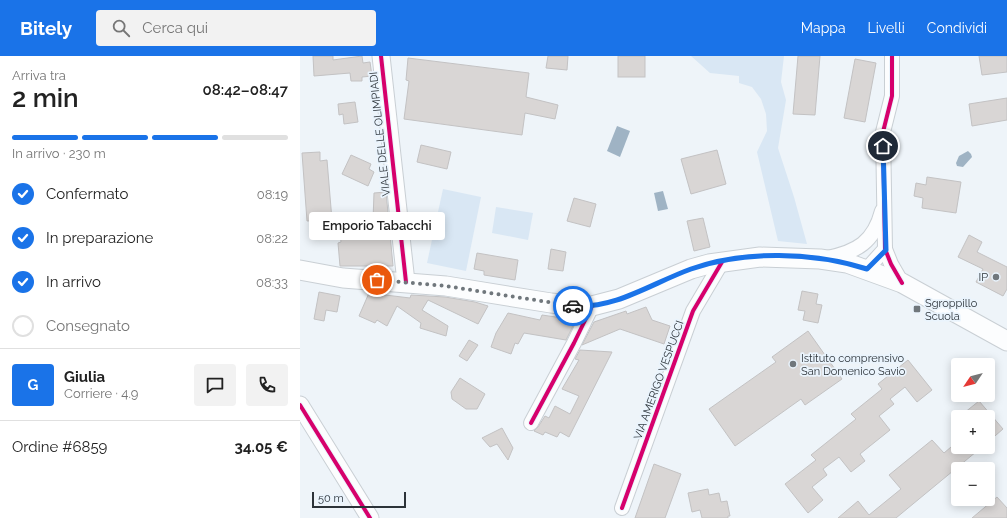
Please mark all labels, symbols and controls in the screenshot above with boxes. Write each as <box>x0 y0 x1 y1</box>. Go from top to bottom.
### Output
search box <box>96 10 376 46</box>
text: Bitely <box>20 17 72 39</box>
icon: search <box>110 17 132 39</box>
text: Cerca qui <box>142 19 208 37</box>
text: Mappa <box>801 20 846 36</box>
text: Livelli <box>868 20 905 36</box>
text: Condividi <box>927 20 987 36</box>
text: Arriva tra <box>12 68 66 83</box>
street label: VIALE DELLE OLIMPIADI <box>367 71 393 197</box>
text: 08:42–08:47 <box>203 81 288 99</box>
text: 2 min <box>12 83 79 113</box>
pin <box>866 129 900 163</box>
icon: home <box>872 135 894 157</box>
text: In arrivo · 230 m <box>12 146 106 161</box>
icon: check <box>12 183 34 205</box>
text: Confermato <box>46 185 128 203</box>
text: 08:19 <box>257 187 288 202</box>
callout: Emporio Tabacchi <box>309 212 445 240</box>
text: Emporio Tabacchi <box>322 218 432 233</box>
icon: check <box>12 227 34 249</box>
text: In preparazione <box>46 229 153 247</box>
text: 08:22 <box>256 231 288 246</box>
pin <box>360 263 394 297</box>
icon: bag <box>366 269 388 291</box>
icon: check <box>12 271 34 293</box>
place label: IP <box>978 271 988 284</box>
marker: IP <box>991 272 1001 282</box>
text: In arrivo <box>46 273 101 291</box>
text: 08:33 <box>256 275 288 290</box>
courier <box>553 286 593 326</box>
icon: car <box>562 295 584 317</box>
place label: Sgroppillo Scuola <box>925 297 978 323</box>
marker: Sgroppillo Scuola <box>912 304 922 314</box>
text: Consegnato <box>46 317 130 335</box>
street label: VIA AMERIGO VESPUCCI <box>631 319 687 441</box>
place label: Istituto comprensivo San Domenico Savio <box>801 352 906 378</box>
north arrow <box>951 358 995 402</box>
map controls <box>951 358 995 506</box>
marker: Istituto comprensivo San Domenico Savio <box>788 359 798 369</box>
button: chat <box>194 364 236 406</box>
button: phone <box>246 364 288 406</box>
text: Giulia <box>64 368 105 386</box>
text: G <box>28 376 38 394</box>
text: Corriere · 4.9 <box>64 386 139 401</box>
button: + <box>951 410 995 454</box>
text: Ordine #6859 <box>12 438 107 456</box>
text: 34.05 € <box>235 438 288 456</box>
button: − <box>951 462 995 506</box>
scale bar <box>312 490 406 509</box>
text: 50 m <box>318 492 344 505</box>

